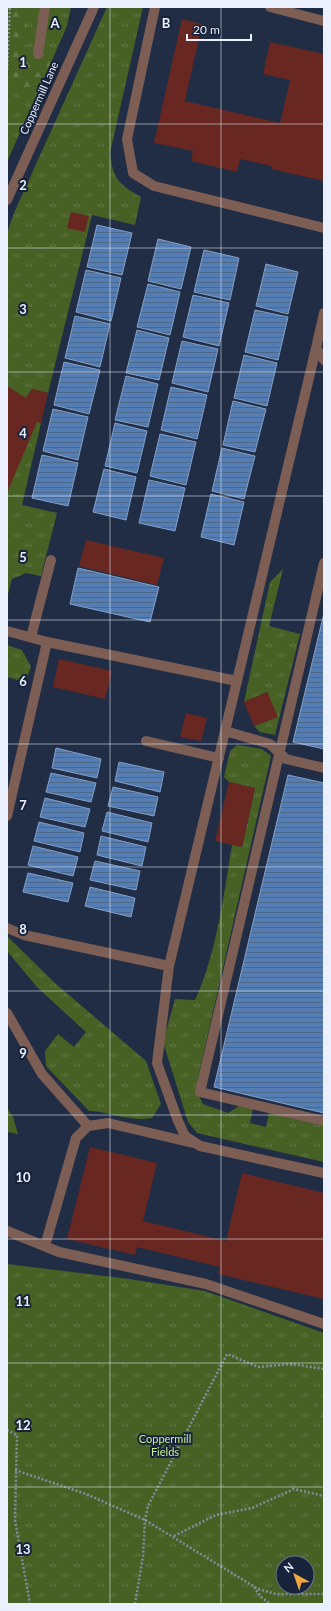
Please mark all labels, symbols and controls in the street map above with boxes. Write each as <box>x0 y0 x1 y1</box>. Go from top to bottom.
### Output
text: A <box>49 15 60 31</box>
text: B <box>162 15 171 31</box>
scale bar <box>187 16 251 42</box>
text: 20 m <box>193 22 220 37</box>
text: 1 <box>19 54 27 70</box>
street label: Coppermill Lane <box>17 59 60 136</box>
text: 2 <box>19 177 27 193</box>
text: 3 <box>19 301 27 317</box>
text: 4 <box>19 425 27 441</box>
text: 5 <box>19 549 27 565</box>
text: 6 <box>19 673 27 689</box>
text: 7 <box>19 797 27 813</box>
text: 8 <box>19 921 27 937</box>
text: 9 <box>19 1045 27 1061</box>
text: 10 <box>15 1169 31 1185</box>
text: 11 <box>15 1293 31 1309</box>
text: 12 <box>15 1417 31 1433</box>
park label: Coppermill Fields <box>139 1432 191 1458</box>
text: 13 <box>15 1541 31 1557</box>
north arrow <box>275 1555 315 1595</box>
text: N <box>281 1559 296 1575</box>

